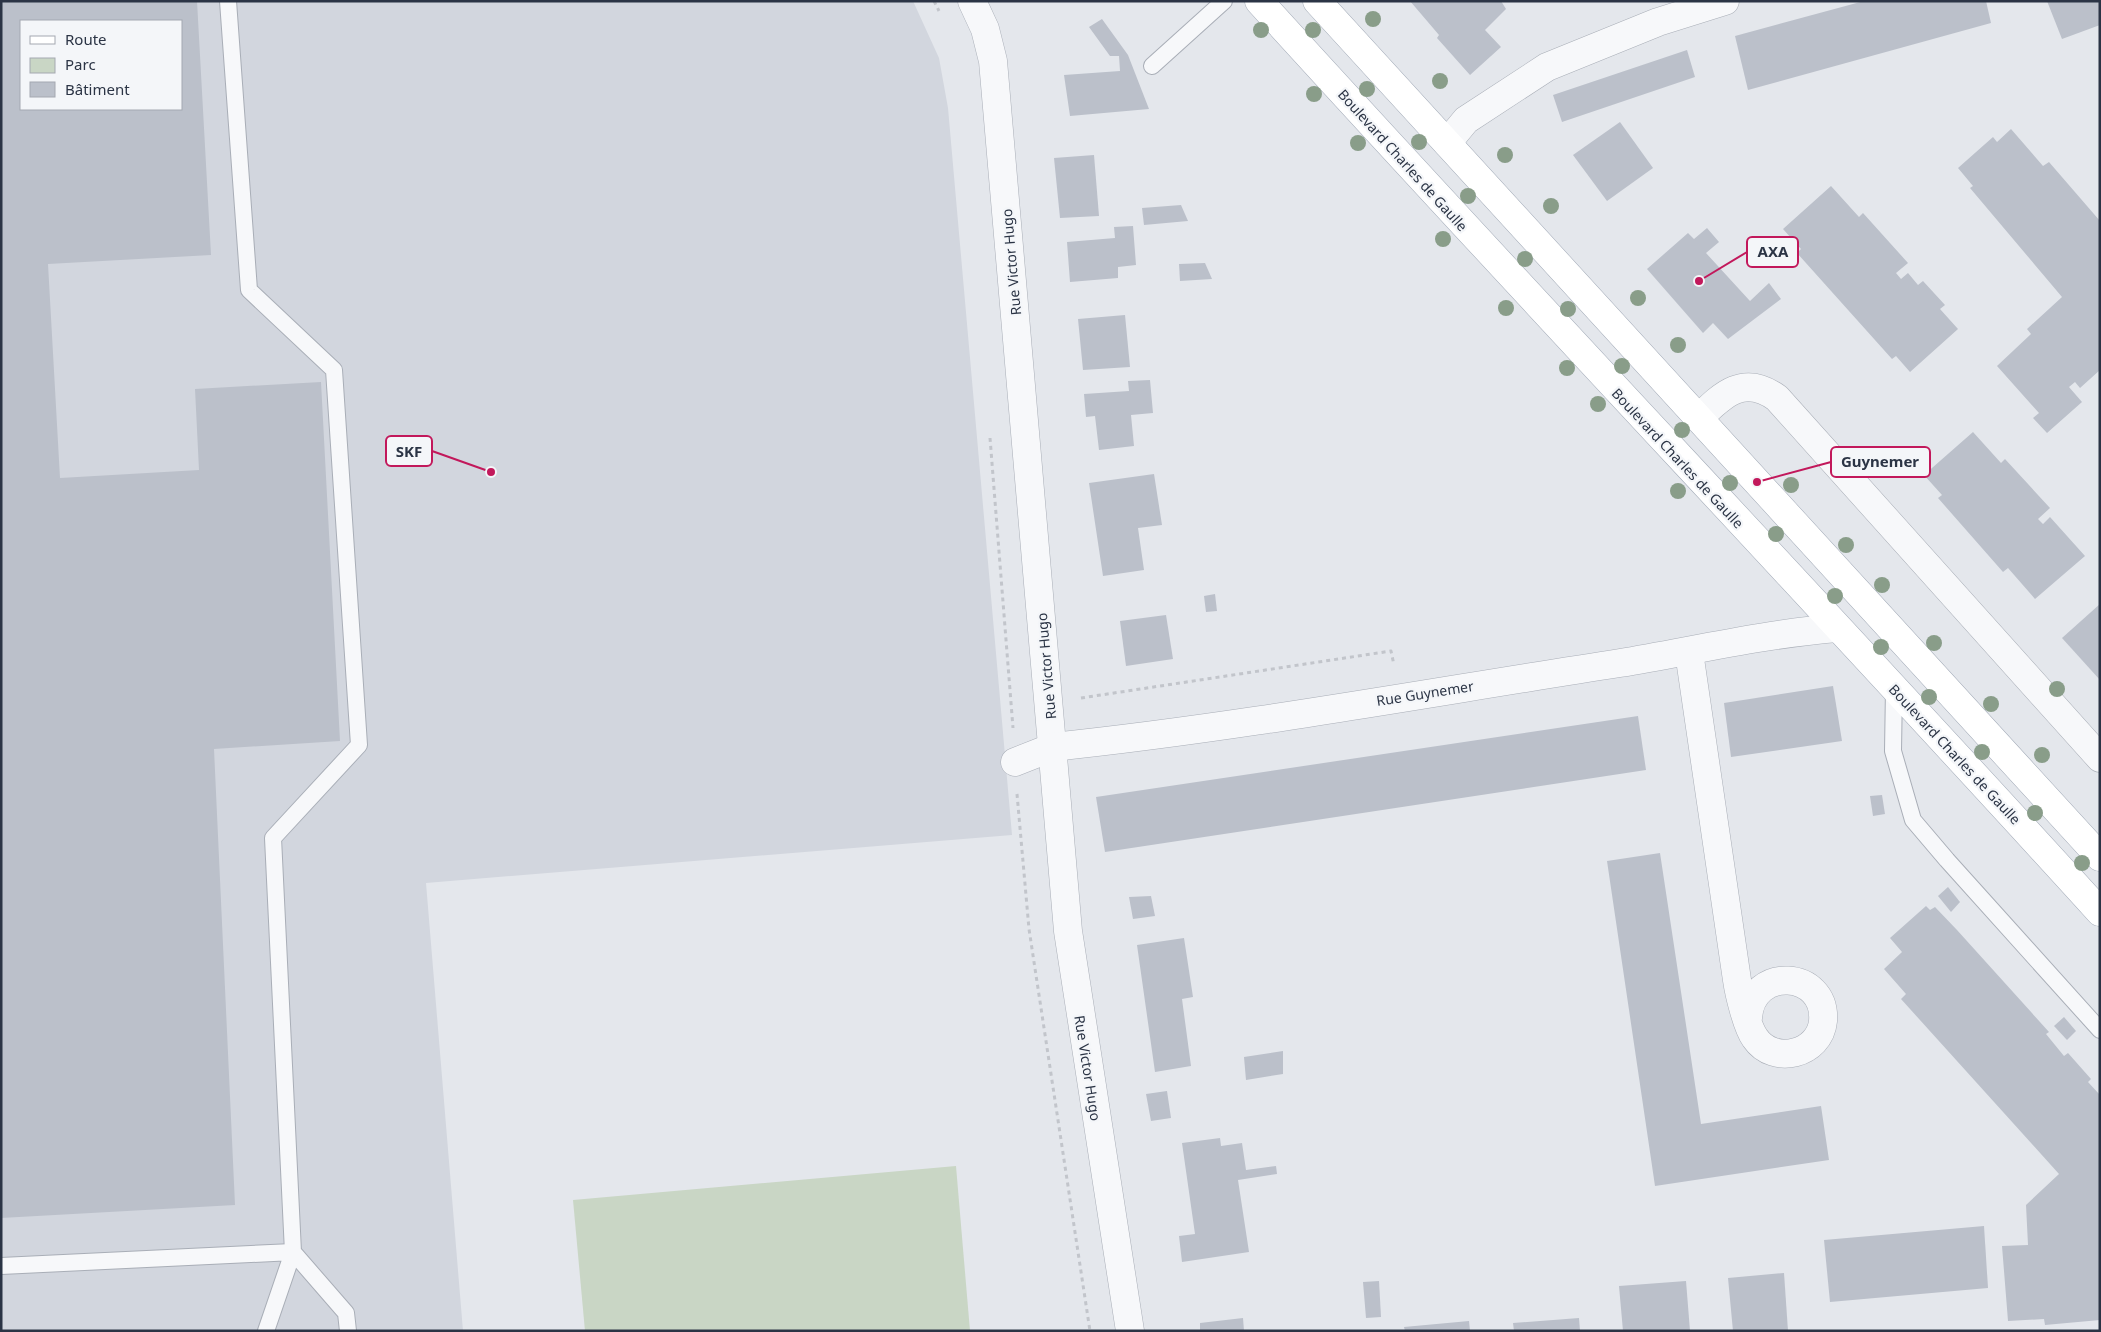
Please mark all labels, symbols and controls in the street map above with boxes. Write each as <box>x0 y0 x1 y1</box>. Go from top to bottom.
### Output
legend <box>20 20 182 110</box>
text: Route <box>65 29 107 49</box>
text: Parc <box>65 54 96 74</box>
text: Bâtiment <box>65 79 130 99</box>
street label: Boulevard Charles de Gaulle <box>1334 85 1472 235</box>
street label: Rue Victor Hugo <box>997 208 1025 316</box>
callout: AXA <box>1747 237 1798 267</box>
text: AXA <box>1758 241 1789 261</box>
street label: Boulevard Charles de Gaulle <box>1608 384 1748 532</box>
callout: SKF <box>386 436 432 466</box>
text: SKF <box>396 441 422 461</box>
callout: Guynemer <box>1831 447 1930 477</box>
text: Guynemer <box>1841 451 1919 471</box>
street label: Rue Victor Hugo <box>1032 612 1060 720</box>
street label: Rue Guynemer <box>1375 676 1475 710</box>
street label: Boulevard Charles de Gaulle <box>1885 680 2025 828</box>
street label: Rue Victor Hugo <box>1070 1014 1106 1122</box>

